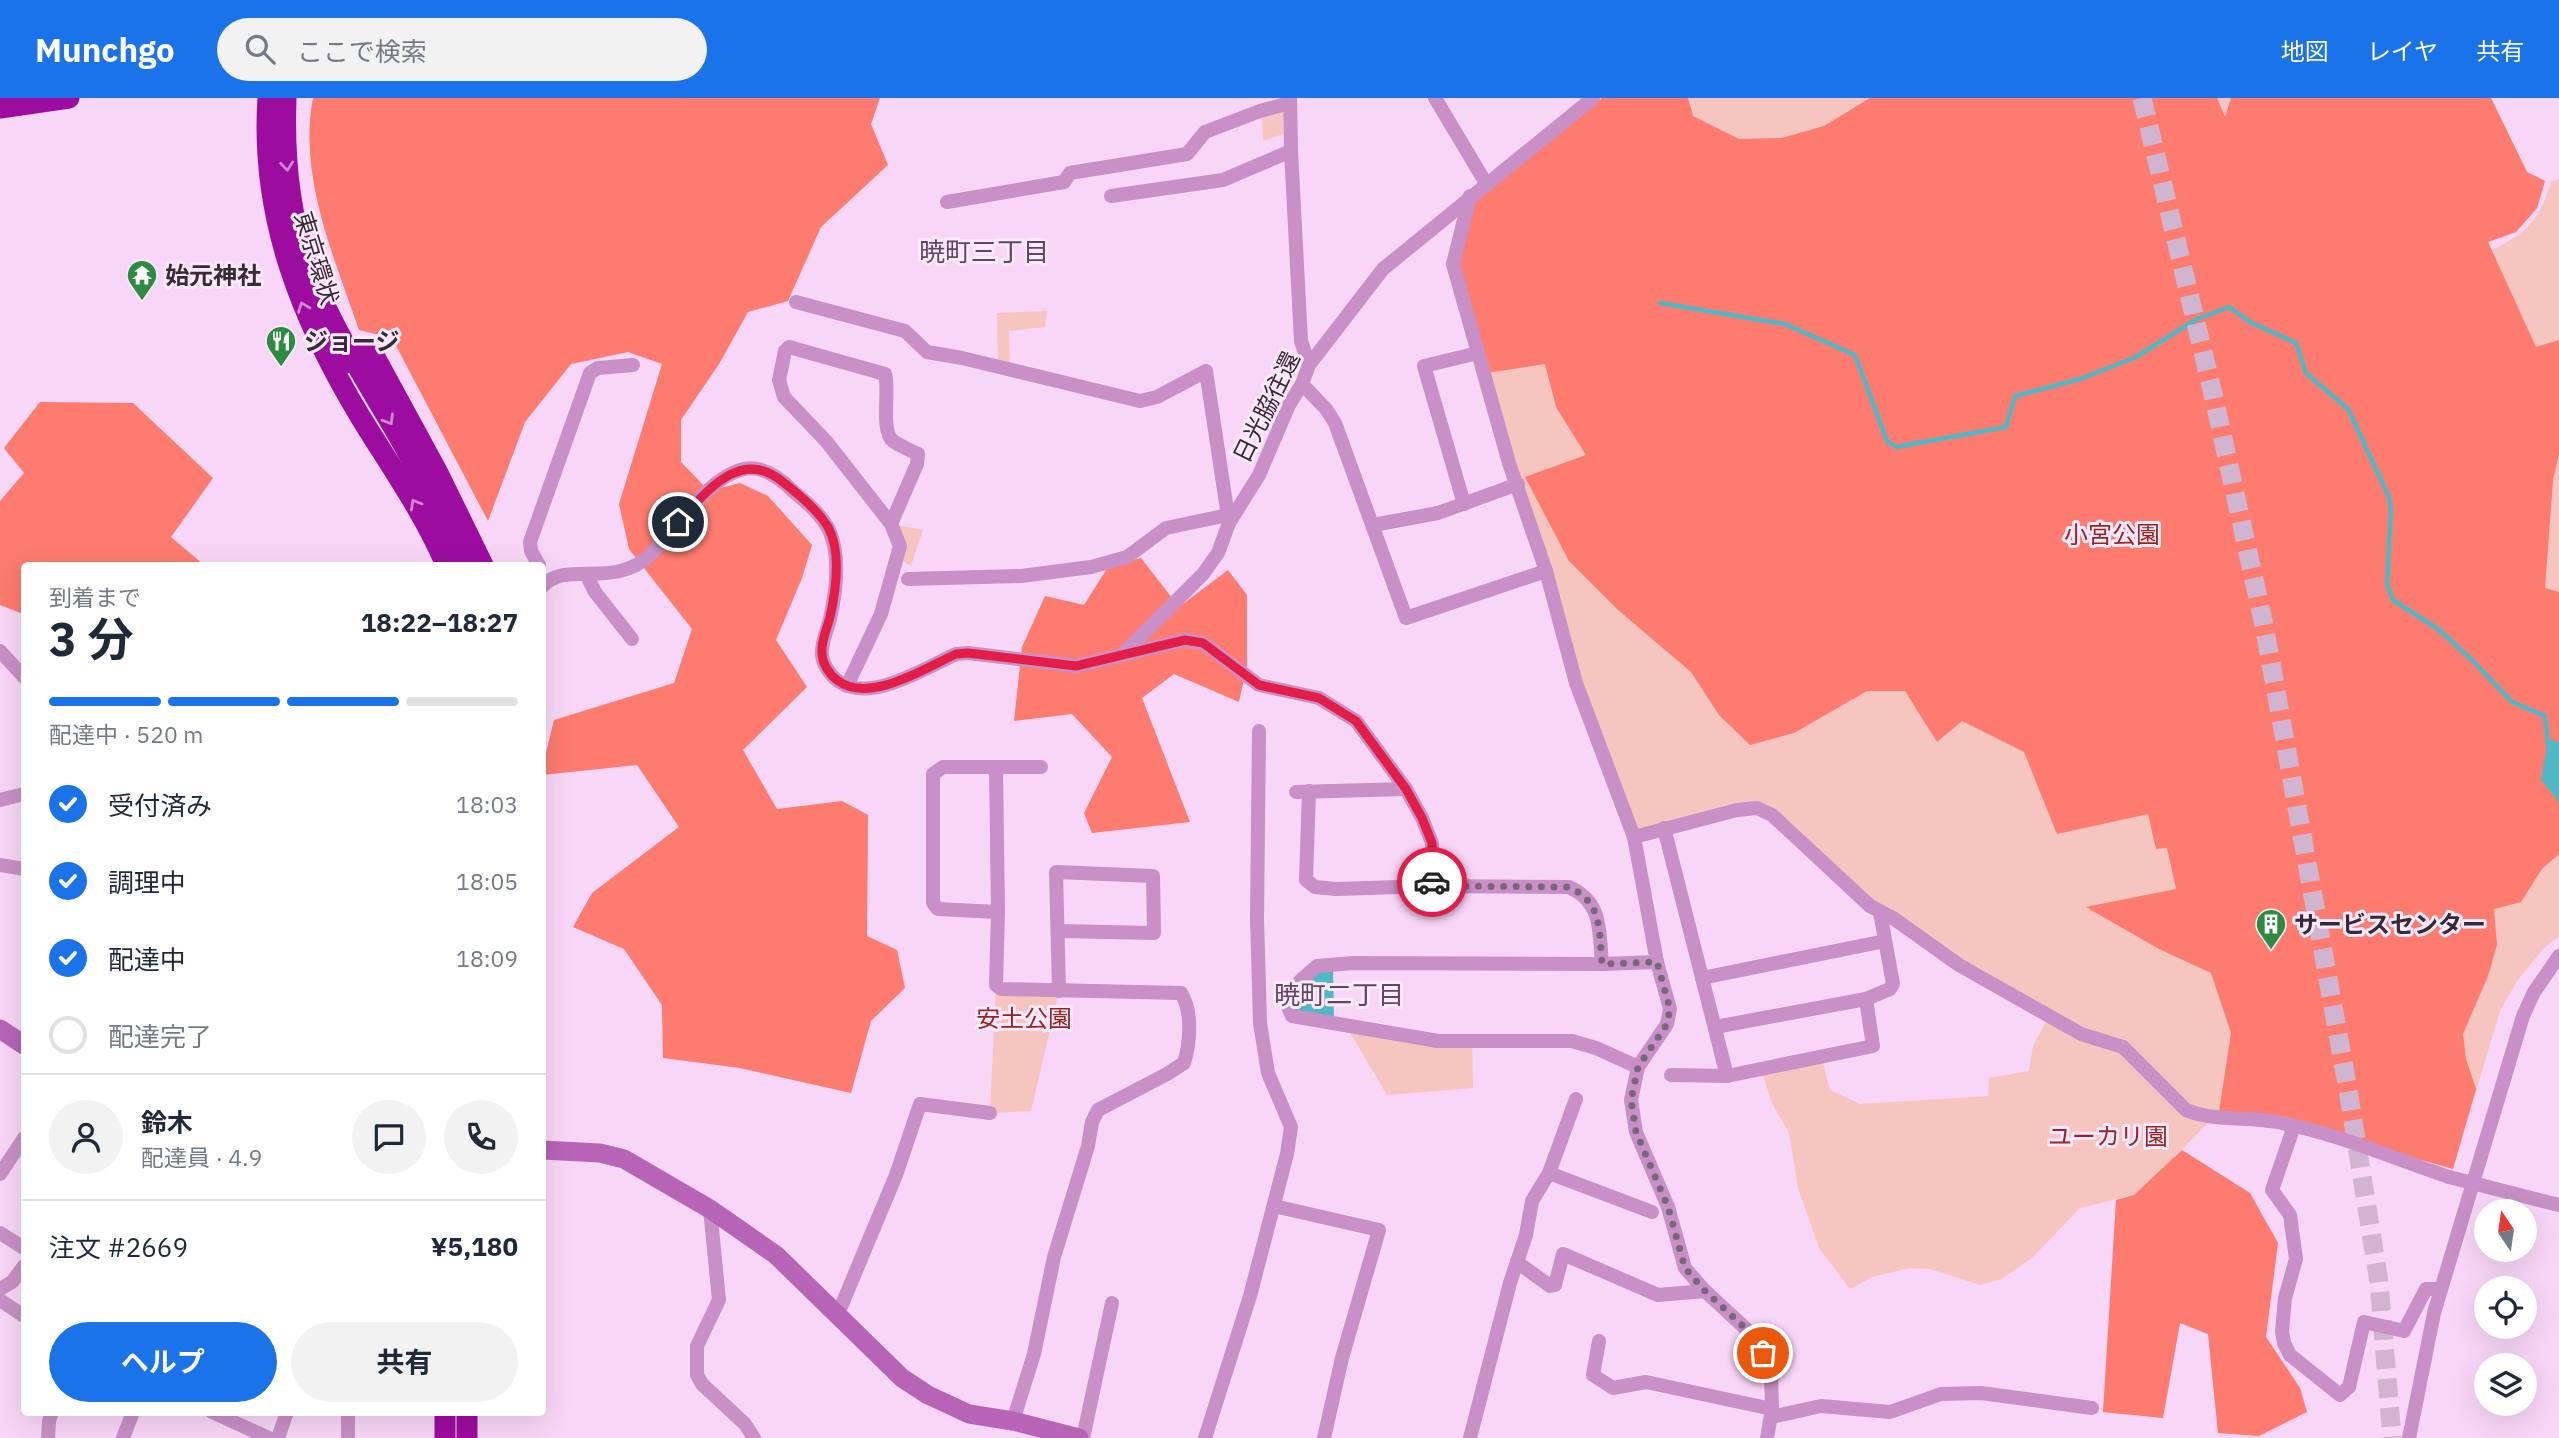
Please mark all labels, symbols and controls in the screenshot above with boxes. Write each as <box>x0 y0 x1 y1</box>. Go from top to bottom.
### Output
search box <box>217 18 707 81</box>
text: Munchgo <box>35 28 175 71</box>
icon: search <box>241 30 279 68</box>
text: ここで検索 <box>297 34 427 68</box>
text: 地図 <box>2281 35 2329 67</box>
text: レイヤ <box>2367 35 2438 67</box>
text: 共有 <box>2476 35 2524 67</box>
one-way arrow <box>280 160 295 172</box>
street label: 東京環状 <box>288 207 346 309</box>
district label: 暁町三丁目 <box>919 234 1049 268</box>
temple icon: 始元神社 <box>125 258 159 302</box>
place label: 始元神社 <box>165 259 261 291</box>
one-way arrow <box>297 302 311 314</box>
restaurant icon: ジョージ <box>264 324 298 368</box>
place label: ジョージ <box>304 325 400 357</box>
street label: 日光脇往還 <box>1225 346 1307 468</box>
one-way arrow <box>381 413 394 426</box>
pin <box>648 492 708 552</box>
one-way arrow <box>411 499 424 512</box>
icon: home <box>659 503 697 541</box>
park label: 小宮公園 <box>2064 518 2160 550</box>
text: 到着まで <box>49 582 141 612</box>
text: 18:22–18:27 <box>361 605 518 639</box>
text: 3 分 <box>49 609 133 669</box>
text: 配達中 · 520 m <box>49 719 203 749</box>
icon: check <box>49 785 87 823</box>
text: 受付済み <box>108 788 212 822</box>
text: 18:03 <box>456 789 518 819</box>
courier <box>1397 847 1467 917</box>
icon: check <box>49 862 87 900</box>
icon: car <box>1413 863 1451 901</box>
text: 調理中 <box>108 865 186 899</box>
text: 18:05 <box>456 866 518 896</box>
building icon: サービスセンター <box>2254 907 2288 951</box>
place label: サービスセンター <box>2294 908 2486 940</box>
icon: check <box>49 939 87 977</box>
text: 配達中 <box>108 942 186 976</box>
text: 18:09 <box>456 943 518 973</box>
district label: 暁町二丁目 <box>1274 977 1404 1011</box>
park label: 安土公園 <box>976 1002 1072 1034</box>
text: 配達完了 <box>108 1019 212 1053</box>
button: person <box>49 1100 123 1174</box>
button: chat <box>352 1100 426 1174</box>
button: phone <box>444 1100 518 1174</box>
text: 鈴木 <box>141 1105 193 1139</box>
park label: ユーカリ園 <box>2048 1120 2168 1152</box>
text: 配達員 · 4.9 <box>141 1142 262 1172</box>
north arrow <box>2474 1199 2538 1262</box>
map controls <box>2474 1199 2537 1416</box>
text: ¥5,180 <box>431 1229 518 1263</box>
text: 注文 #2669 <box>49 1230 188 1264</box>
button: locate <box>2474 1276 2537 1339</box>
button: ヘルプ <box>49 1322 277 1402</box>
button: 共有 <box>291 1322 518 1402</box>
pin <box>1733 1323 1793 1383</box>
icon: bag <box>1744 1334 1782 1372</box>
button: layers <box>2474 1353 2537 1416</box>

